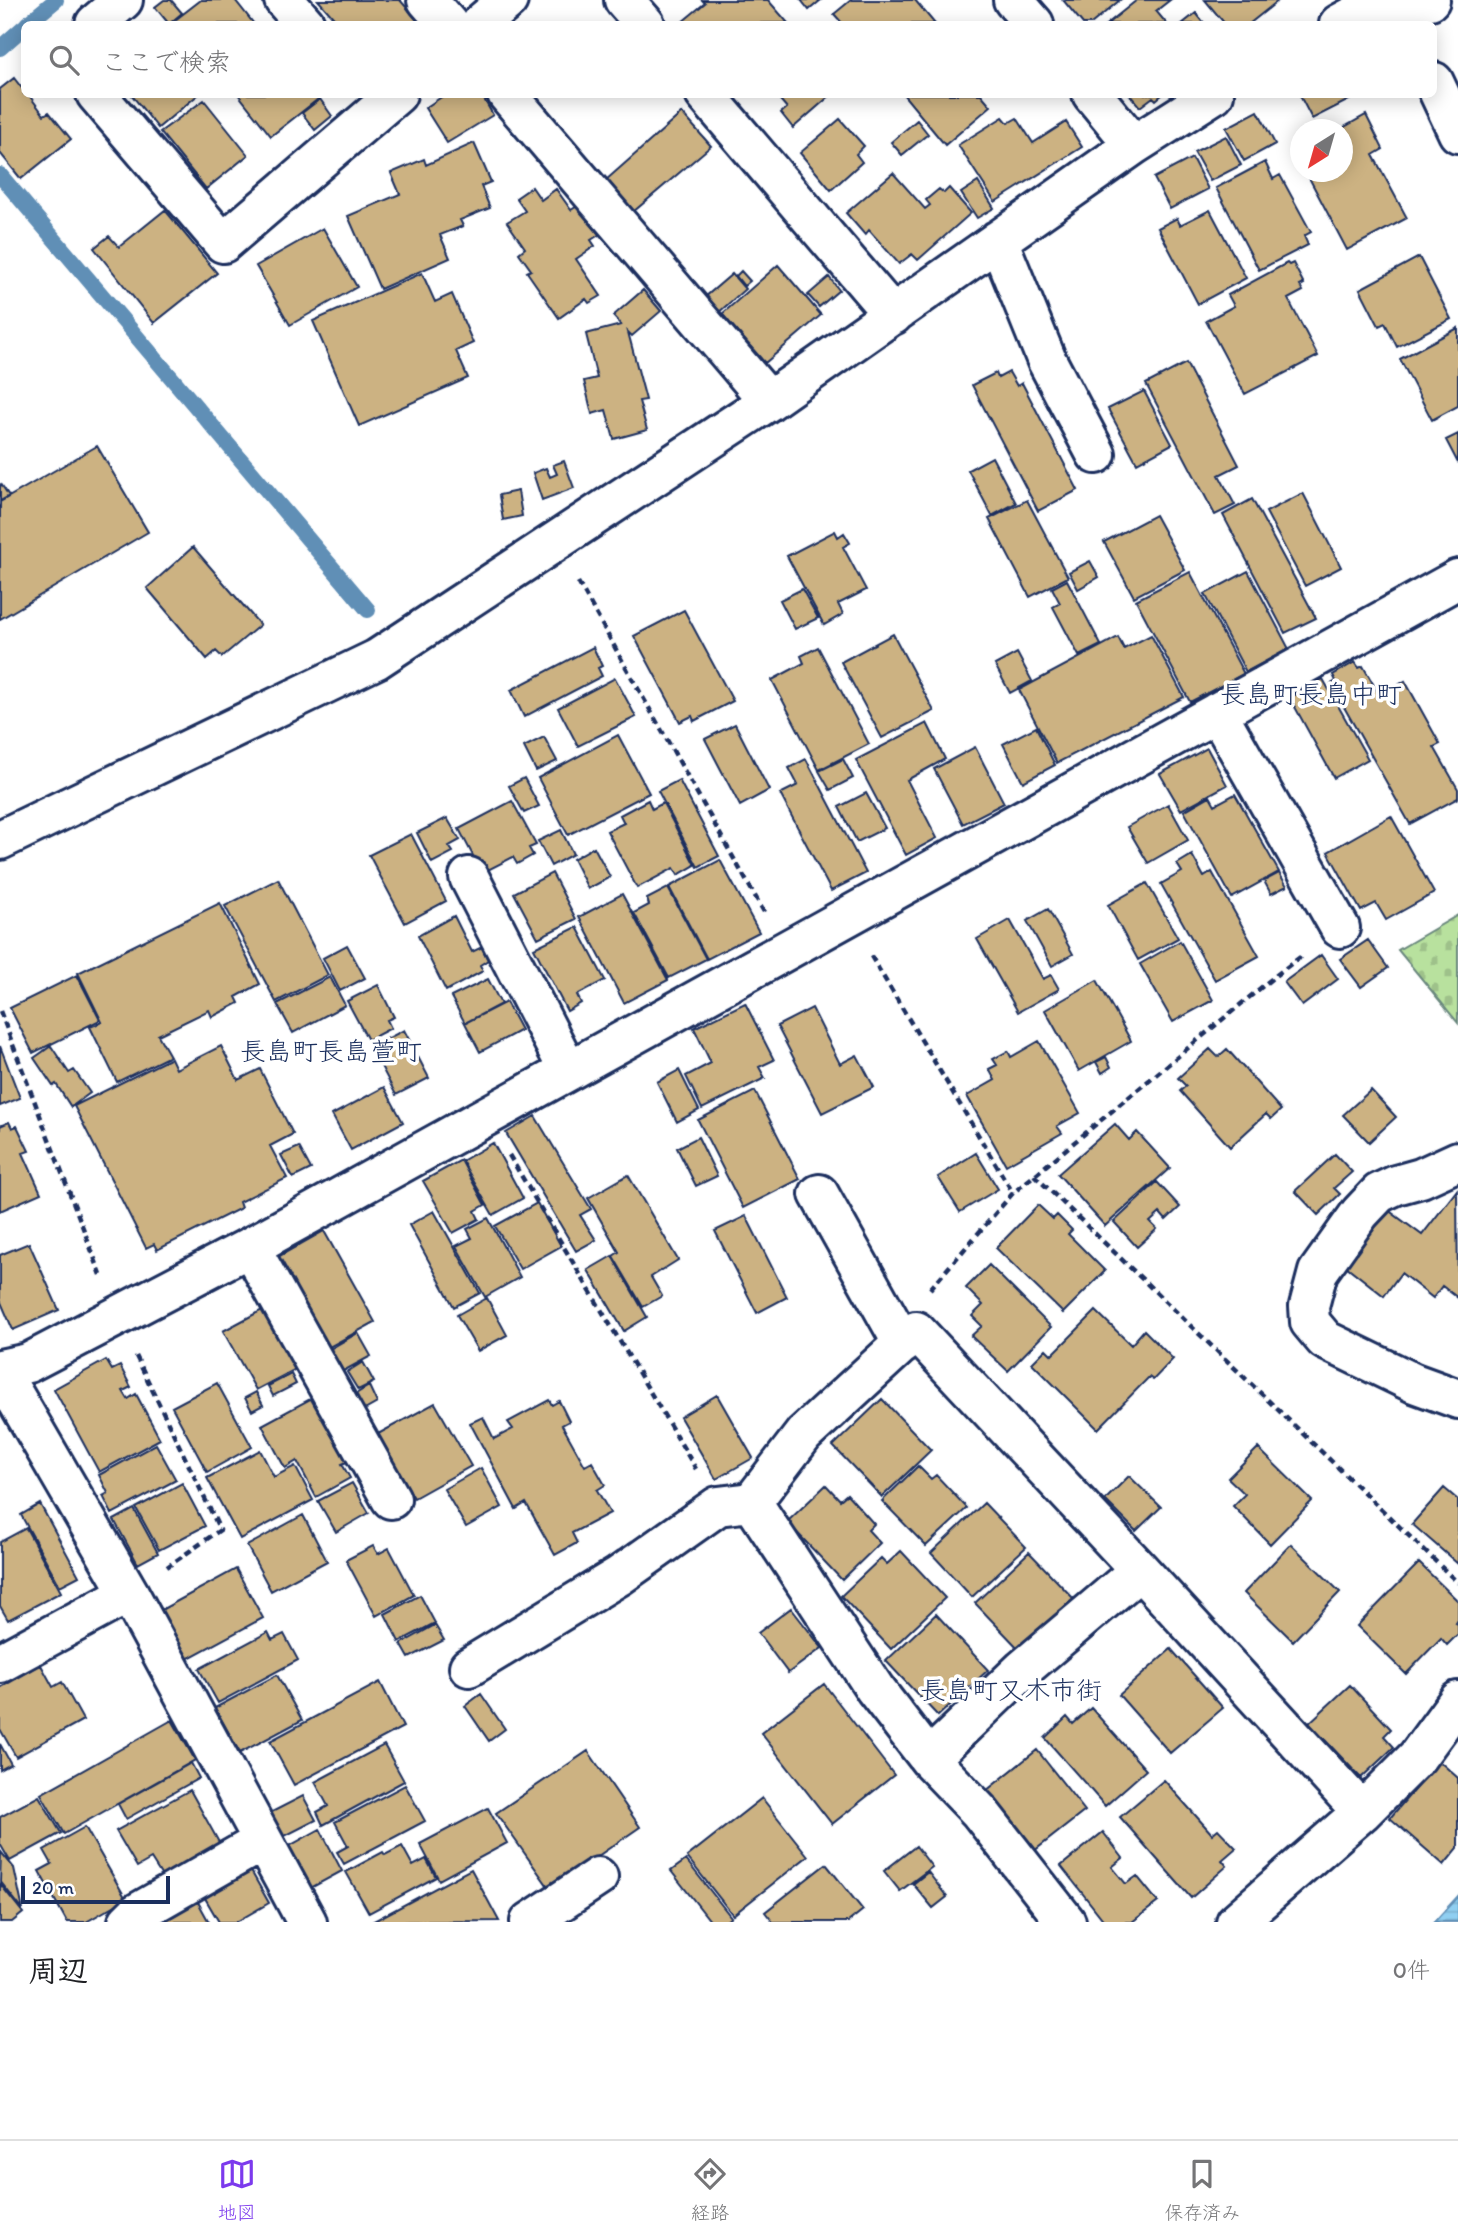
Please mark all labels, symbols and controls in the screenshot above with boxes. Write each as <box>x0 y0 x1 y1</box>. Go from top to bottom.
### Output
search box <box>21 21 1437 98</box>
icon: search <box>45 41 83 79</box>
text: ここで検索 <box>101 46 231 78</box>
north arrow <box>1290 119 1353 182</box>
district label: 長島町長島中町 <box>1220 678 1402 710</box>
district label: 長島町長島萱町 <box>240 1035 422 1067</box>
district label: 長島町又木市街 <box>920 1674 1102 1706</box>
scale bar <box>21 1873 170 1905</box>
text: 20 m <box>32 1876 74 1899</box>
text: 周辺 <box>28 1952 88 1989</box>
text: 0件 <box>1393 1956 1430 1984</box>
tab: 地図 <box>218 2155 256 2224</box>
tab: 経路 <box>691 2155 729 2224</box>
tab: 保存済み <box>1164 2155 1240 2224</box>

